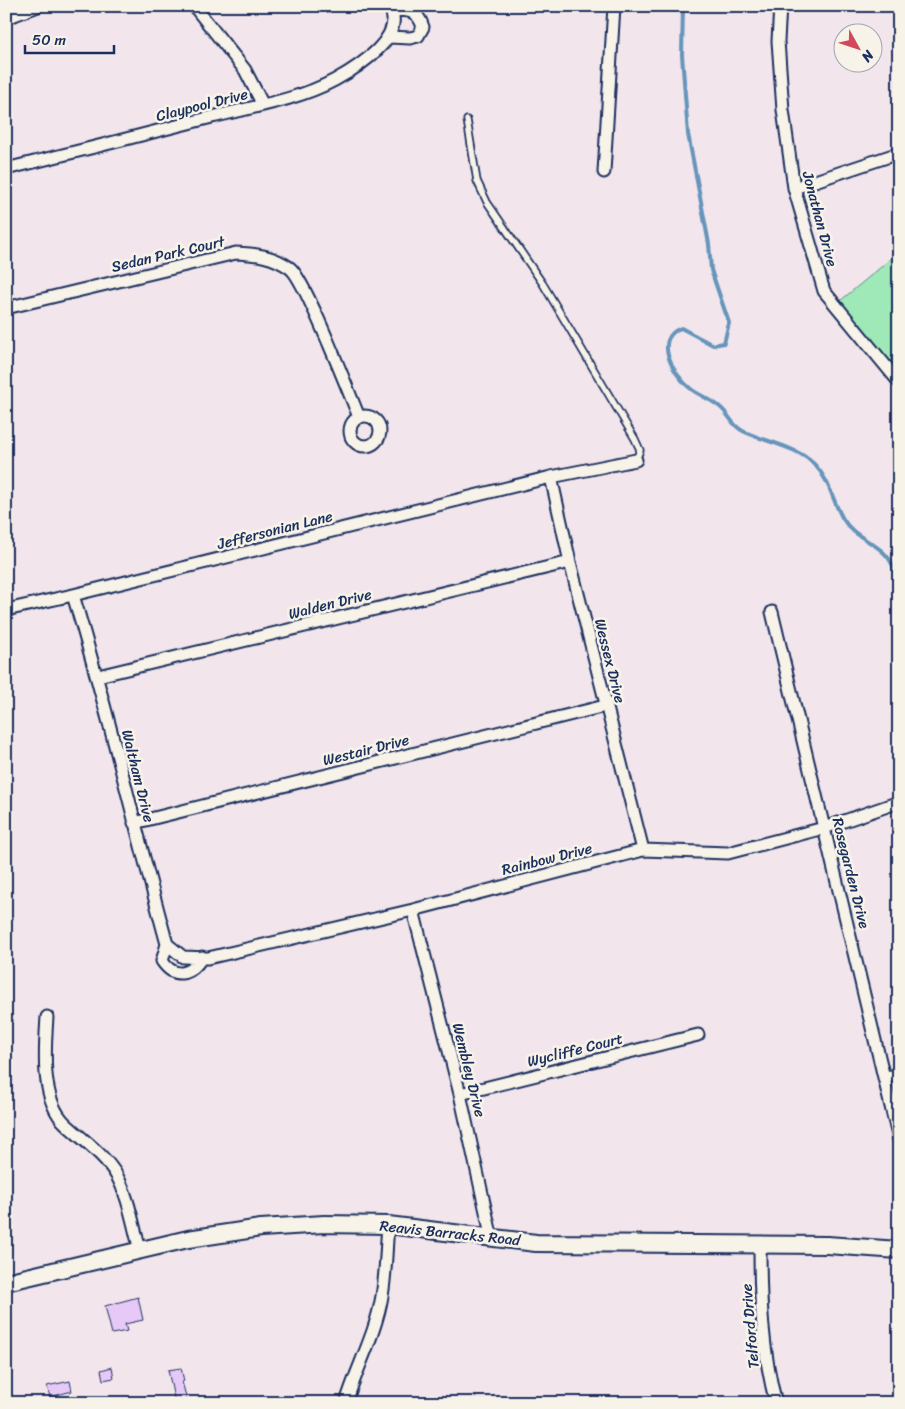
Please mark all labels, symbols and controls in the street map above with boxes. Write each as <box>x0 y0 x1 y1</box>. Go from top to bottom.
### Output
scale bar <box>25 22 114 54</box>
north arrow <box>832 22 882 72</box>
text: 50 m <box>32 27 67 53</box>
text: N <box>855 44 881 68</box>
street label: Claypool Drive <box>153 81 251 129</box>
street label: Jonathan Drive <box>794 167 845 270</box>
street label: Sedan Park Court <box>109 228 228 280</box>
street label: Jeffersonian Lane <box>214 503 336 557</box>
street label: Walden Drive <box>286 581 375 627</box>
street label: Wessex Drive <box>587 616 633 706</box>
street label: Waltham Drive <box>114 727 162 825</box>
street label: Westair Drive <box>320 727 412 773</box>
street label: Rosegarden Drive <box>825 815 877 931</box>
street label: Rainbow Drive <box>499 835 595 883</box>
street label: Wembley Drive <box>445 1020 493 1120</box>
street label: Wycliffe Court <box>524 1025 626 1074</box>
street label: Reavis Barracks Road <box>378 1213 523 1253</box>
street label: Telford Drive <box>733 1282 767 1369</box>

